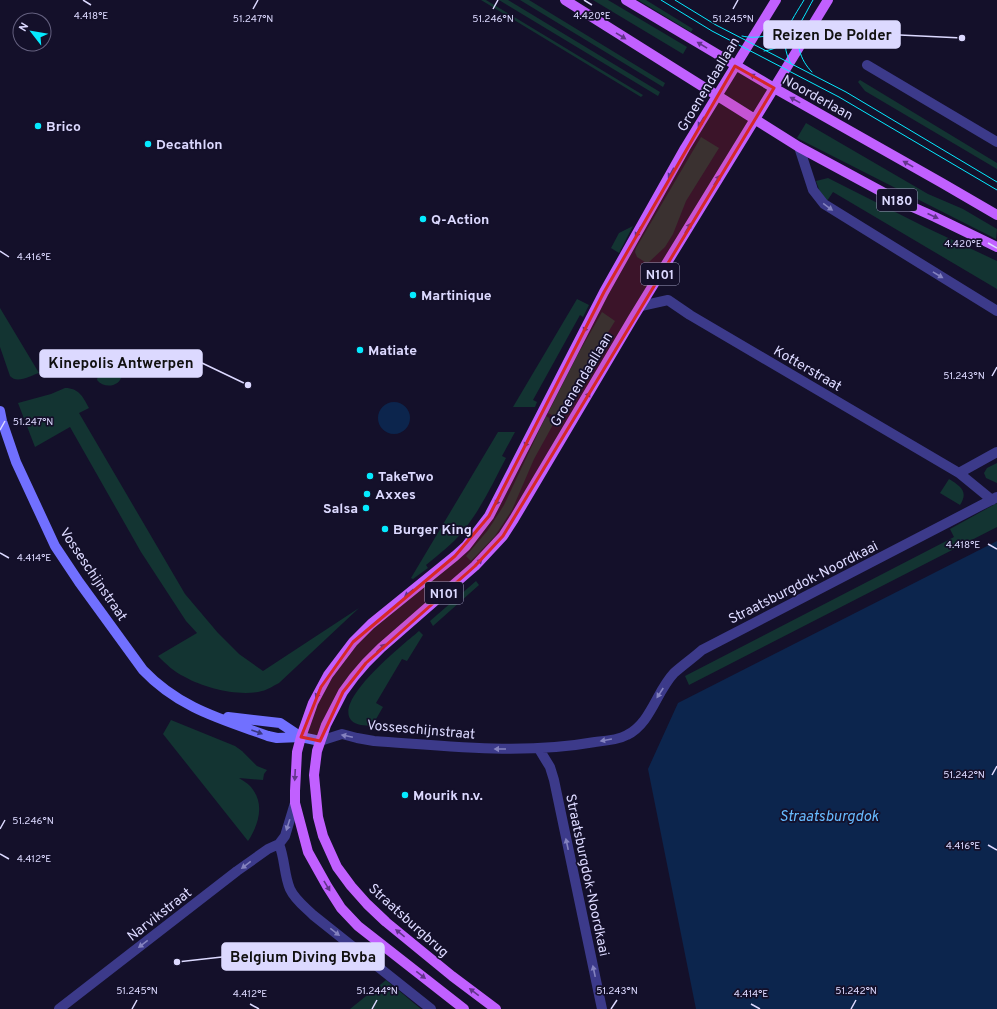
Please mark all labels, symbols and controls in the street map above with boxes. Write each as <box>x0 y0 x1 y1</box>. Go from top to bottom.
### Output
text: 4.418°E <box>74 10 108 23</box>
text: 4.420°E <box>573 10 611 23</box>
north arrow <box>12 12 52 52</box>
text: 51.247°N <box>233 13 273 26</box>
text: 51.246°N <box>472 13 514 26</box>
text: 51.245°N <box>712 13 754 26</box>
text: N <box>16 20 32 34</box>
callout: Reizen De Polder <box>764 21 900 48</box>
text: Reizen De Polder <box>772 27 893 46</box>
one-way arrow <box>616 32 626 40</box>
street label: Groenendaallaan <box>674 34 744 135</box>
one-way arrow <box>696 42 708 49</box>
street label: Noorderlaan <box>779 72 856 125</box>
one-way arrow <box>750 73 760 81</box>
one-way arrow <box>789 97 801 104</box>
one-way arrow <box>698 116 705 128</box>
place label: Brico <box>46 119 81 136</box>
marker: Brico <box>33 121 43 131</box>
place label: Decathlon <box>156 137 223 154</box>
marker: Decathlon <box>143 139 153 149</box>
one-way arrow <box>903 160 914 167</box>
one-way arrow <box>668 167 675 179</box>
one-way arrow <box>713 175 721 185</box>
road number: N180 <box>877 189 917 211</box>
one-way arrow <box>822 203 833 211</box>
place label: Q-Action <box>431 212 489 229</box>
one-way arrow <box>927 213 939 219</box>
marker: Q-Action <box>418 214 428 224</box>
one-way arrow <box>684 222 691 234</box>
one-way arrow <box>635 226 642 238</box>
text: 4.420°E <box>944 238 982 251</box>
text: 4.416°E <box>17 251 51 264</box>
road number: N101 <box>641 263 679 285</box>
one-way arrow <box>932 272 944 279</box>
place label: Martinique <box>421 288 492 305</box>
marker: Martinique <box>408 290 418 300</box>
one-way arrow <box>583 321 589 333</box>
street label: Groenendaallaan <box>547 329 617 430</box>
place label: Matiate <box>368 343 417 360</box>
street label: Kotterstraat <box>770 343 844 396</box>
marker: Matiate <box>355 345 365 355</box>
callout: Kinepolis Antwerpen <box>40 350 202 377</box>
text: Kinepolis Antwerpen <box>48 355 194 374</box>
text: 51.243°N <box>943 370 985 383</box>
one-way arrow <box>583 391 590 403</box>
text: 51.247°N <box>13 416 53 429</box>
one-way arrow <box>524 436 530 448</box>
place label: TakeTwo <box>378 469 434 486</box>
marker: TakeTwo <box>365 471 375 481</box>
place label: Axxes <box>375 487 416 504</box>
marker: Axxes <box>362 489 372 499</box>
one-way arrow <box>495 494 501 506</box>
place label: Salsa <box>323 501 358 518</box>
marker: Salsa <box>361 503 371 513</box>
place label: Burger King <box>393 522 472 539</box>
marker: Burger King <box>380 524 390 534</box>
street label: Vosseschijnstraat <box>55 525 130 625</box>
street label: Straatsburgdok-Noordkaai <box>726 538 881 628</box>
text: 4.418°E <box>946 539 980 552</box>
text: 4.414°E <box>17 552 51 565</box>
one-way arrow <box>473 558 483 567</box>
road number: N101 <box>425 582 463 604</box>
one-way arrow <box>404 589 415 598</box>
one-way arrow <box>376 644 386 653</box>
one-way arrow <box>314 687 321 699</box>
one-way arrow <box>656 687 664 698</box>
street label: Vosseschijnstraat <box>366 717 476 744</box>
one-way arrow <box>252 730 264 736</box>
one-way arrow <box>341 732 353 738</box>
one-way arrow <box>600 738 612 744</box>
one-way arrow <box>493 746 506 752</box>
one-way arrow <box>292 769 299 781</box>
text: 51.242°N <box>943 769 985 782</box>
place label: Mourik n.v. <box>413 788 483 805</box>
marker: Mourik n.v. <box>400 790 410 800</box>
street label: Straatsburgdok-Noordkaai <box>561 793 612 958</box>
water label: Straatsburgdok <box>779 808 879 827</box>
text: 51.246°N <box>12 815 54 828</box>
one-way arrow <box>285 819 291 831</box>
one-way arrow <box>563 838 569 850</box>
text: 4.416°E <box>946 840 980 853</box>
text: 4.412°E <box>17 853 51 866</box>
one-way arrow <box>240 860 251 869</box>
one-way arrow <box>324 880 331 892</box>
street label: Straatsburgbrug <box>364 881 452 962</box>
street label: Narvikstraat <box>124 885 195 945</box>
one-way arrow <box>329 928 340 937</box>
one-way arrow <box>394 929 405 938</box>
one-way arrow <box>137 940 148 948</box>
callout: Belgium Diving Bvba <box>222 943 384 970</box>
text: Belgium Diving Bvba <box>230 949 376 968</box>
one-way arrow <box>590 965 596 977</box>
one-way arrow <box>415 971 426 979</box>
text: 51.245°N <box>116 985 158 998</box>
text: 51.244°N <box>356 985 398 998</box>
text: 51.243°N <box>596 985 638 998</box>
text: 51.242°N <box>835 985 877 998</box>
text: 4.412°E <box>233 988 267 1001</box>
text: 4.414°E <box>734 988 768 1001</box>
one-way arrow <box>469 989 479 997</box>

